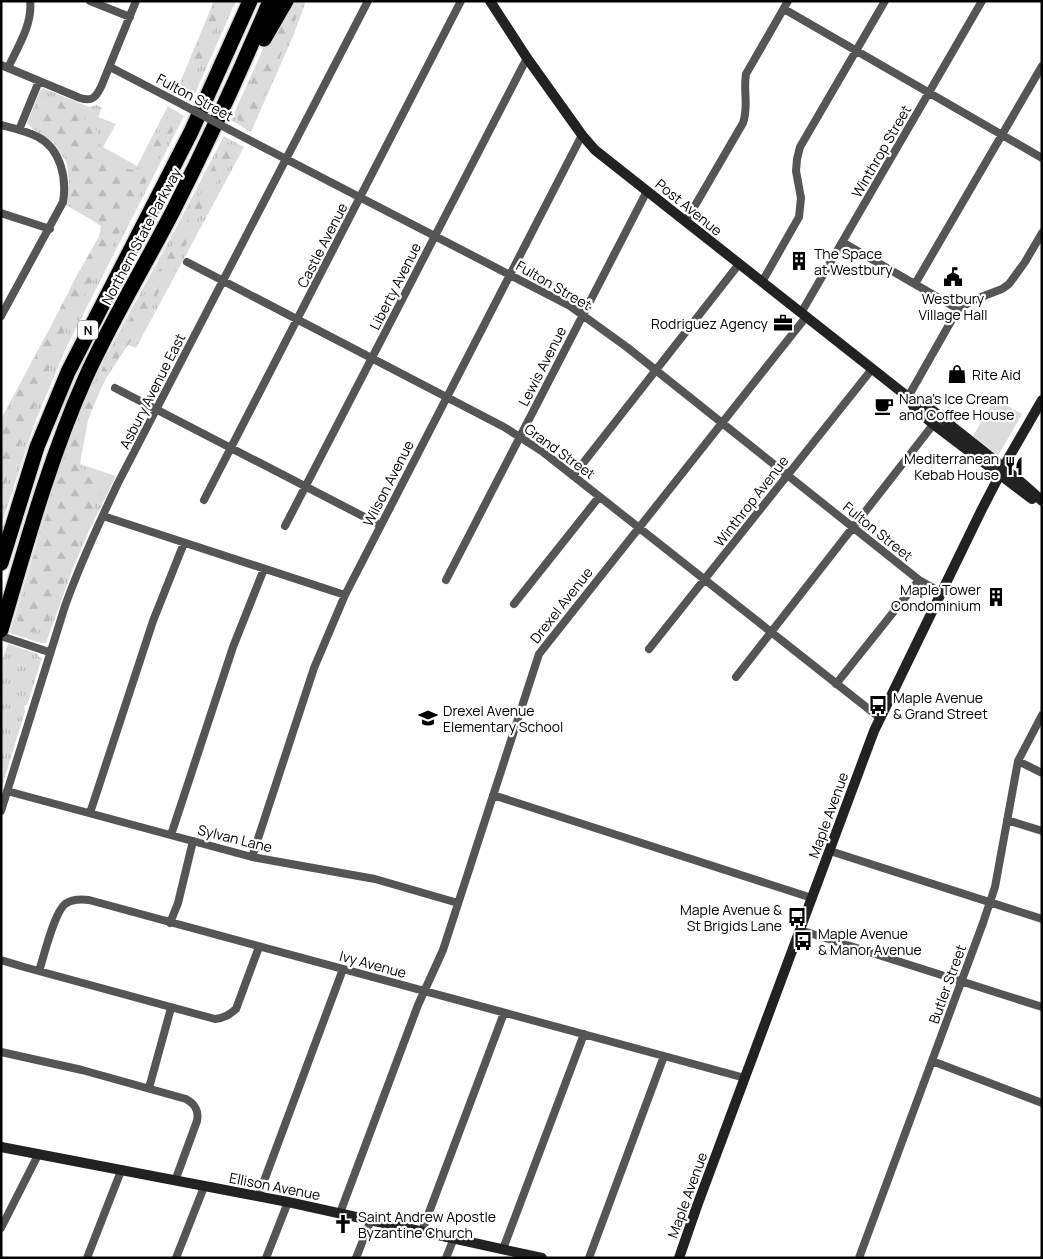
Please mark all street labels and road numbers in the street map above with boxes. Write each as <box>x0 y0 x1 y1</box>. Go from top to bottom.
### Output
street label: Fulton Street <box>153 69 237 125</box>
street label: Winthrop Street <box>847 101 915 201</box>
street label: Northern State Parkway <box>97 164 185 308</box>
street label: Post Avenue <box>652 174 726 240</box>
street label: Castle Avenue <box>292 199 352 291</box>
street label: Liberty Avenue <box>365 239 425 333</box>
street label: Fulton Street <box>513 256 596 315</box>
road number: N <box>78 320 98 340</box>
street label: Lewis Avenue <box>514 323 570 409</box>
street label: Asbury Avenue East <box>115 330 190 452</box>
street label: Grand Street <box>521 419 599 483</box>
street label: Wilson Avenue <box>358 437 418 529</box>
street label: Winthrop Avenue <box>709 452 793 550</box>
street label: Fulton Street <box>839 497 917 565</box>
street label: Drexel Avenue <box>525 563 597 647</box>
street label: Maple Avenue <box>804 769 852 861</box>
street label: Sylvan Lane <box>196 820 274 856</box>
street label: Butler Street <box>924 941 970 1026</box>
street label: Ivy Avenue <box>337 946 409 982</box>
street label: Maple Avenue <box>663 1149 711 1241</box>
street label: Ellison Avenue <box>228 1168 322 1204</box>

